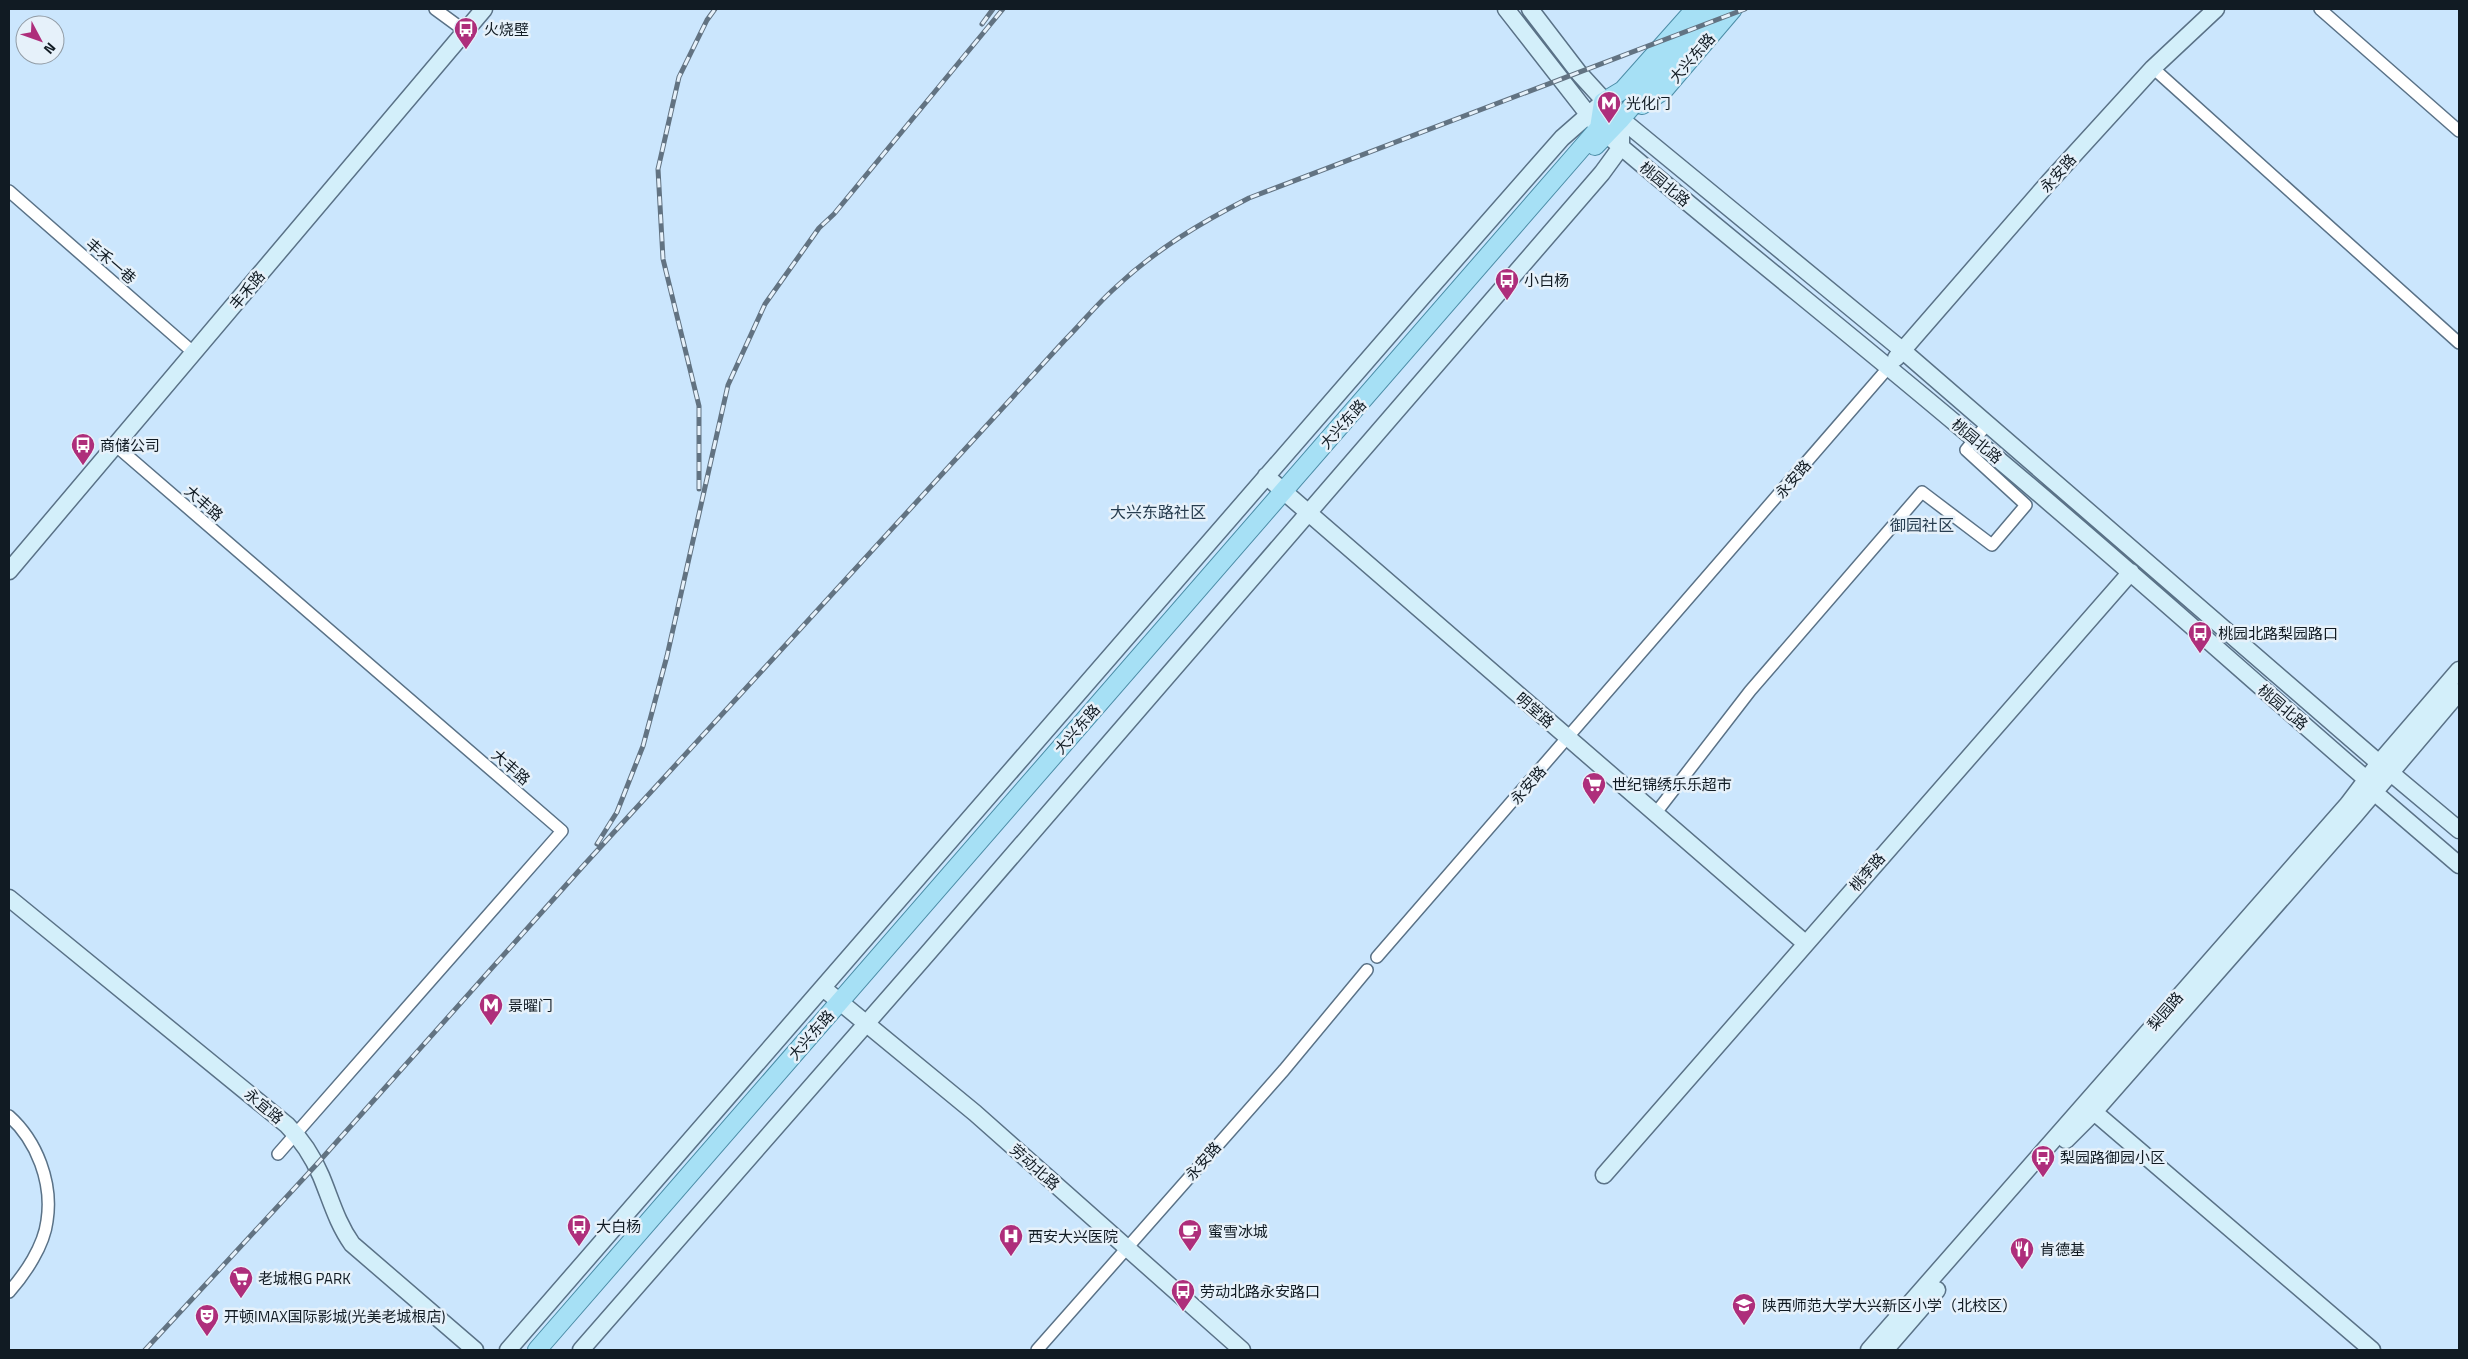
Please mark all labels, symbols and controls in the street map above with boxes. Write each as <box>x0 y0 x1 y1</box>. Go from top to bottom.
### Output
north arrow <box>15 15 65 65</box>
bus stop icon: 火烧壁 <box>453 16 479 50</box>
place label: 火烧壁 <box>484 18 529 41</box>
street label: 大兴东路 <box>1664 28 1720 88</box>
text: N <box>39 38 61 59</box>
metro station icon: 光化门 <box>1596 90 1622 124</box>
place label: 光化门 <box>1626 92 1671 115</box>
street label: 永安路 <box>2034 149 2082 197</box>
street label: 桃园北路 <box>1635 156 1695 212</box>
street label: 丰禾一巷 <box>81 233 141 289</box>
street label: 丰禾路 <box>224 265 270 315</box>
bus stop icon: 小白杨 <box>1494 267 1520 301</box>
place label: 小白杨 <box>1524 269 1569 292</box>
street label: 大兴东路 <box>1314 394 1372 454</box>
street label: 桃园北路 <box>1947 413 2007 469</box>
bus stop icon: 商储公司 <box>70 432 96 466</box>
place label: 商储公司 <box>100 434 160 457</box>
street label: 永安路 <box>1770 454 1816 504</box>
street label: 大丰路 <box>179 480 229 526</box>
district label: 大兴东路社区 <box>1110 500 1206 524</box>
district label: 御园社区 <box>1890 513 1954 537</box>
bus stop icon: 桃园北路梨园路口 <box>2187 620 2213 654</box>
place label: 桃园北路梨园路口 <box>2218 622 2338 645</box>
street label: 桃园北路 <box>2253 679 2313 735</box>
street label: 明堂路 <box>1510 687 1560 733</box>
street label: 大兴东路 <box>1049 699 1105 759</box>
street label: 大丰路 <box>486 744 536 790</box>
street label: 永安路 <box>1505 760 1551 810</box>
supermarket icon: 世纪锦绣乐乐超市 <box>1581 771 1607 805</box>
place label: 世纪锦绣乐乐超市 <box>1612 773 1732 796</box>
street label: 桃李路 <box>1844 847 1890 897</box>
street label: 梨园路 <box>2142 986 2188 1036</box>
metro station icon: 景曜门 <box>478 992 504 1026</box>
place label: 景曜门 <box>508 994 553 1017</box>
street label: 大兴东路 <box>783 1005 839 1065</box>
street label: 永宜路 <box>239 1083 289 1129</box>
street label: 永安路 <box>1180 1136 1226 1186</box>
street label: 劳动北路 <box>1005 1138 1065 1196</box>
bus stop icon: 梨园路御园小区 <box>2030 1144 2056 1178</box>
place label: 梨园路御园小区 <box>2060 1146 2165 1169</box>
bus stop icon: 大白杨 <box>566 1213 592 1247</box>
place label: 大白杨 <box>596 1215 641 1238</box>
cafe icon: 蜜雪冰城 <box>1177 1218 1203 1252</box>
place label: 蜜雪冰城 <box>1208 1220 1268 1243</box>
hospital icon: 西安大兴医院 <box>998 1223 1024 1257</box>
place label: 西安大兴医院 <box>1028 1225 1118 1248</box>
restaurant icon: 肯德基 <box>2009 1236 2035 1270</box>
place label: 肯德基 <box>2040 1238 2085 1261</box>
supermarket icon: 老城根G PARK <box>228 1265 254 1299</box>
place label: 老城根G PARK <box>258 1267 351 1290</box>
bus stop icon: 劳动北路永安路口 <box>1170 1278 1196 1312</box>
place label: 劳动北路永安路口 <box>1200 1280 1320 1303</box>
school or university icon: 陕西师范大学大兴新区小学（北校区） <box>1731 1292 1757 1326</box>
place label: 陕西师范大学大兴新区小学（北校区） <box>1762 1294 2017 1317</box>
theatre icon: 开顿IMAX国际影城(光美老城根店) <box>194 1303 220 1337</box>
place label: 开顿IMAX国际影城(光美老城根店) <box>224 1305 446 1328</box>

